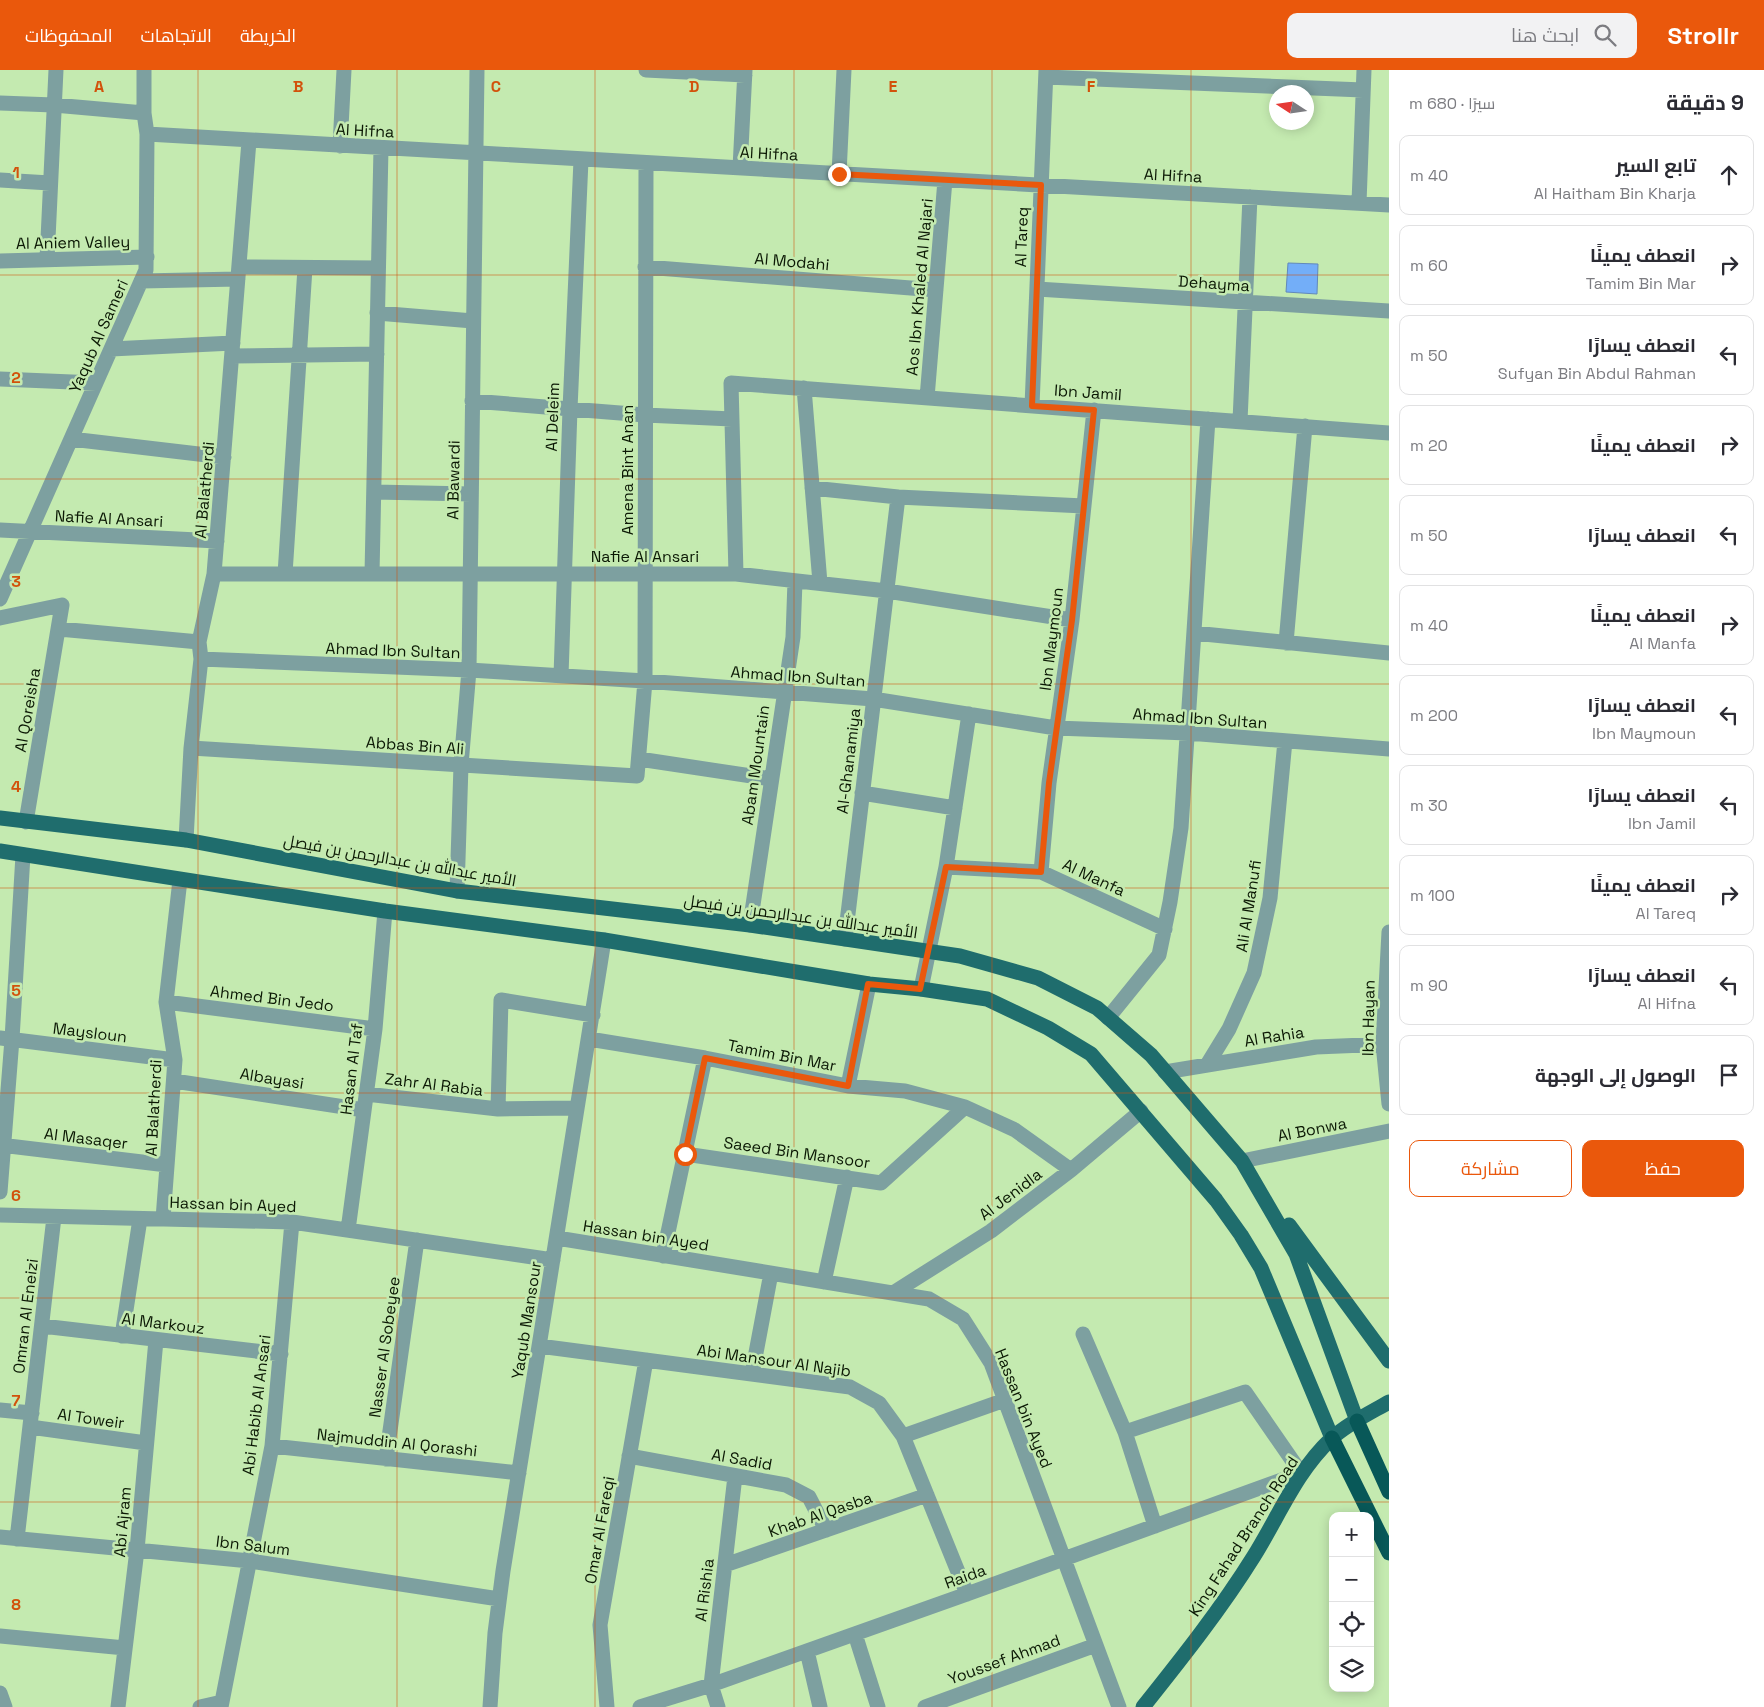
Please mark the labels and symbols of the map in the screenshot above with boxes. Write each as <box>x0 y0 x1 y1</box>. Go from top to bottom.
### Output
text: A <box>94 76 104 97</box>
text: B <box>293 76 303 97</box>
text: C <box>491 76 501 97</box>
text: D <box>689 76 699 97</box>
text: E <box>889 76 898 97</box>
text: F <box>1087 76 1096 97</box>
north arrow <box>1269 85 1314 130</box>
street label: Al Hifna <box>335 118 395 143</box>
street label: Al Hifna <box>739 141 799 166</box>
text: 1 <box>12 162 20 183</box>
route end <box>828 163 851 186</box>
street label: Al Hifna <box>1143 163 1203 188</box>
street label: Aos Ibn Khaled Al Najari <box>901 197 938 377</box>
street label: Al Tareq <box>1010 206 1033 268</box>
street label: Al Aniem Valley <box>16 231 130 254</box>
street label: Al Modahi <box>754 248 830 275</box>
street label: Dehayma <box>1177 271 1250 296</box>
street label: Yaqub Al Sameri <box>64 276 133 396</box>
text: 2 <box>11 367 21 388</box>
street label: Ibn Jamil <box>1053 380 1123 405</box>
street label: Al Deleim <box>541 382 564 452</box>
street label: Amena Bint Anan <box>617 405 638 535</box>
street label: Al Bawardi <box>442 440 465 520</box>
street label: Al Balatherdi <box>190 441 219 539</box>
street label: Nafie Al Ansari <box>54 505 164 532</box>
street label: Nafie Al Ansari <box>591 546 699 567</box>
text: 3 <box>11 571 21 592</box>
street label: Ibn Maymoun <box>1035 586 1068 692</box>
street label: Ahmad Ibn Sultan <box>325 638 461 663</box>
street label: Ahmad Ibn Sultan <box>730 661 866 692</box>
street label: Al Qoreisha <box>10 666 45 754</box>
street label: Ahmad Ibn Sultan <box>1132 703 1268 734</box>
street label: Abam Mountain <box>737 704 774 826</box>
street label: Al-Ghanamiya <box>832 707 865 815</box>
street label: Abbas Bin Ali <box>365 732 465 759</box>
text: 4 <box>11 776 21 797</box>
street label: الأمير عبدالله بن عبدالرحمن بن فيصل <box>282 830 518 891</box>
street label: Al Manfa <box>1059 854 1129 901</box>
street label: Ali Al Manufi <box>1231 858 1266 954</box>
street label: الأمير عبدالله بن عبدالرحمن بن فيصل <box>683 890 919 943</box>
text: 5 <box>11 980 21 1001</box>
street label: Ahmed Bin Jedo <box>209 980 335 1017</box>
street label: Ibn Hayan <box>1357 980 1380 1056</box>
street label: Maysloun <box>52 1018 128 1047</box>
street label: Al Rahia <box>1243 1021 1306 1052</box>
street label: Hasan Al Taf <box>335 1022 368 1116</box>
street label: Tamim Bin Mar <box>726 1035 838 1076</box>
street label: Al Balatherdi <box>140 1059 167 1157</box>
street label: Albayasi <box>238 1063 305 1094</box>
street label: Zahr Al Rabia <box>384 1068 484 1101</box>
street label: Al Bonwa <box>1276 1112 1349 1146</box>
street label: Al Masaqer <box>43 1123 129 1154</box>
street label: Saeed Bin Mansoor <box>722 1132 872 1173</box>
route start <box>674 1143 697 1166</box>
street label: Al Jenidla <box>975 1164 1046 1225</box>
text: 6 <box>11 1185 21 1206</box>
street label: Hassan bin Ayed <box>169 1192 297 1217</box>
street label: Hassan bin Ayed <box>581 1215 710 1256</box>
street label: Omran Al Eneizi <box>8 1257 43 1375</box>
street label: Yaqub Mansour <box>507 1260 546 1380</box>
street label: Nasser Al Sobeyee <box>364 1275 405 1419</box>
street label: Al Markouz <box>120 1308 206 1339</box>
street label: Abi Habib Al Ansari <box>237 1333 276 1477</box>
street label: Abi Mansour Al Najib <box>696 1339 852 1382</box>
street label: Hassan bin Ayed <box>990 1345 1057 1471</box>
text: 7 <box>12 1390 21 1411</box>
street label: Al Toweir <box>56 1403 126 1434</box>
street label: Najmuddin Al Qorashi <box>316 1424 478 1461</box>
street label: Al Sadid <box>710 1444 774 1475</box>
street label: King Fahad Branch Road <box>1184 1452 1303 1620</box>
street label: Omar Al Fareqi <box>580 1475 619 1586</box>
street label: Abi Ajram <box>109 1486 136 1558</box>
street label: Khab Al Qasba <box>765 1487 875 1542</box>
street label: Ibn Salum <box>215 1531 291 1560</box>
street label: Al Rishia <box>690 1557 719 1623</box>
street label: Raida <box>942 1559 989 1594</box>
text: 8 <box>11 1594 21 1615</box>
street label: Youssef Ahmad <box>945 1629 1063 1690</box>

